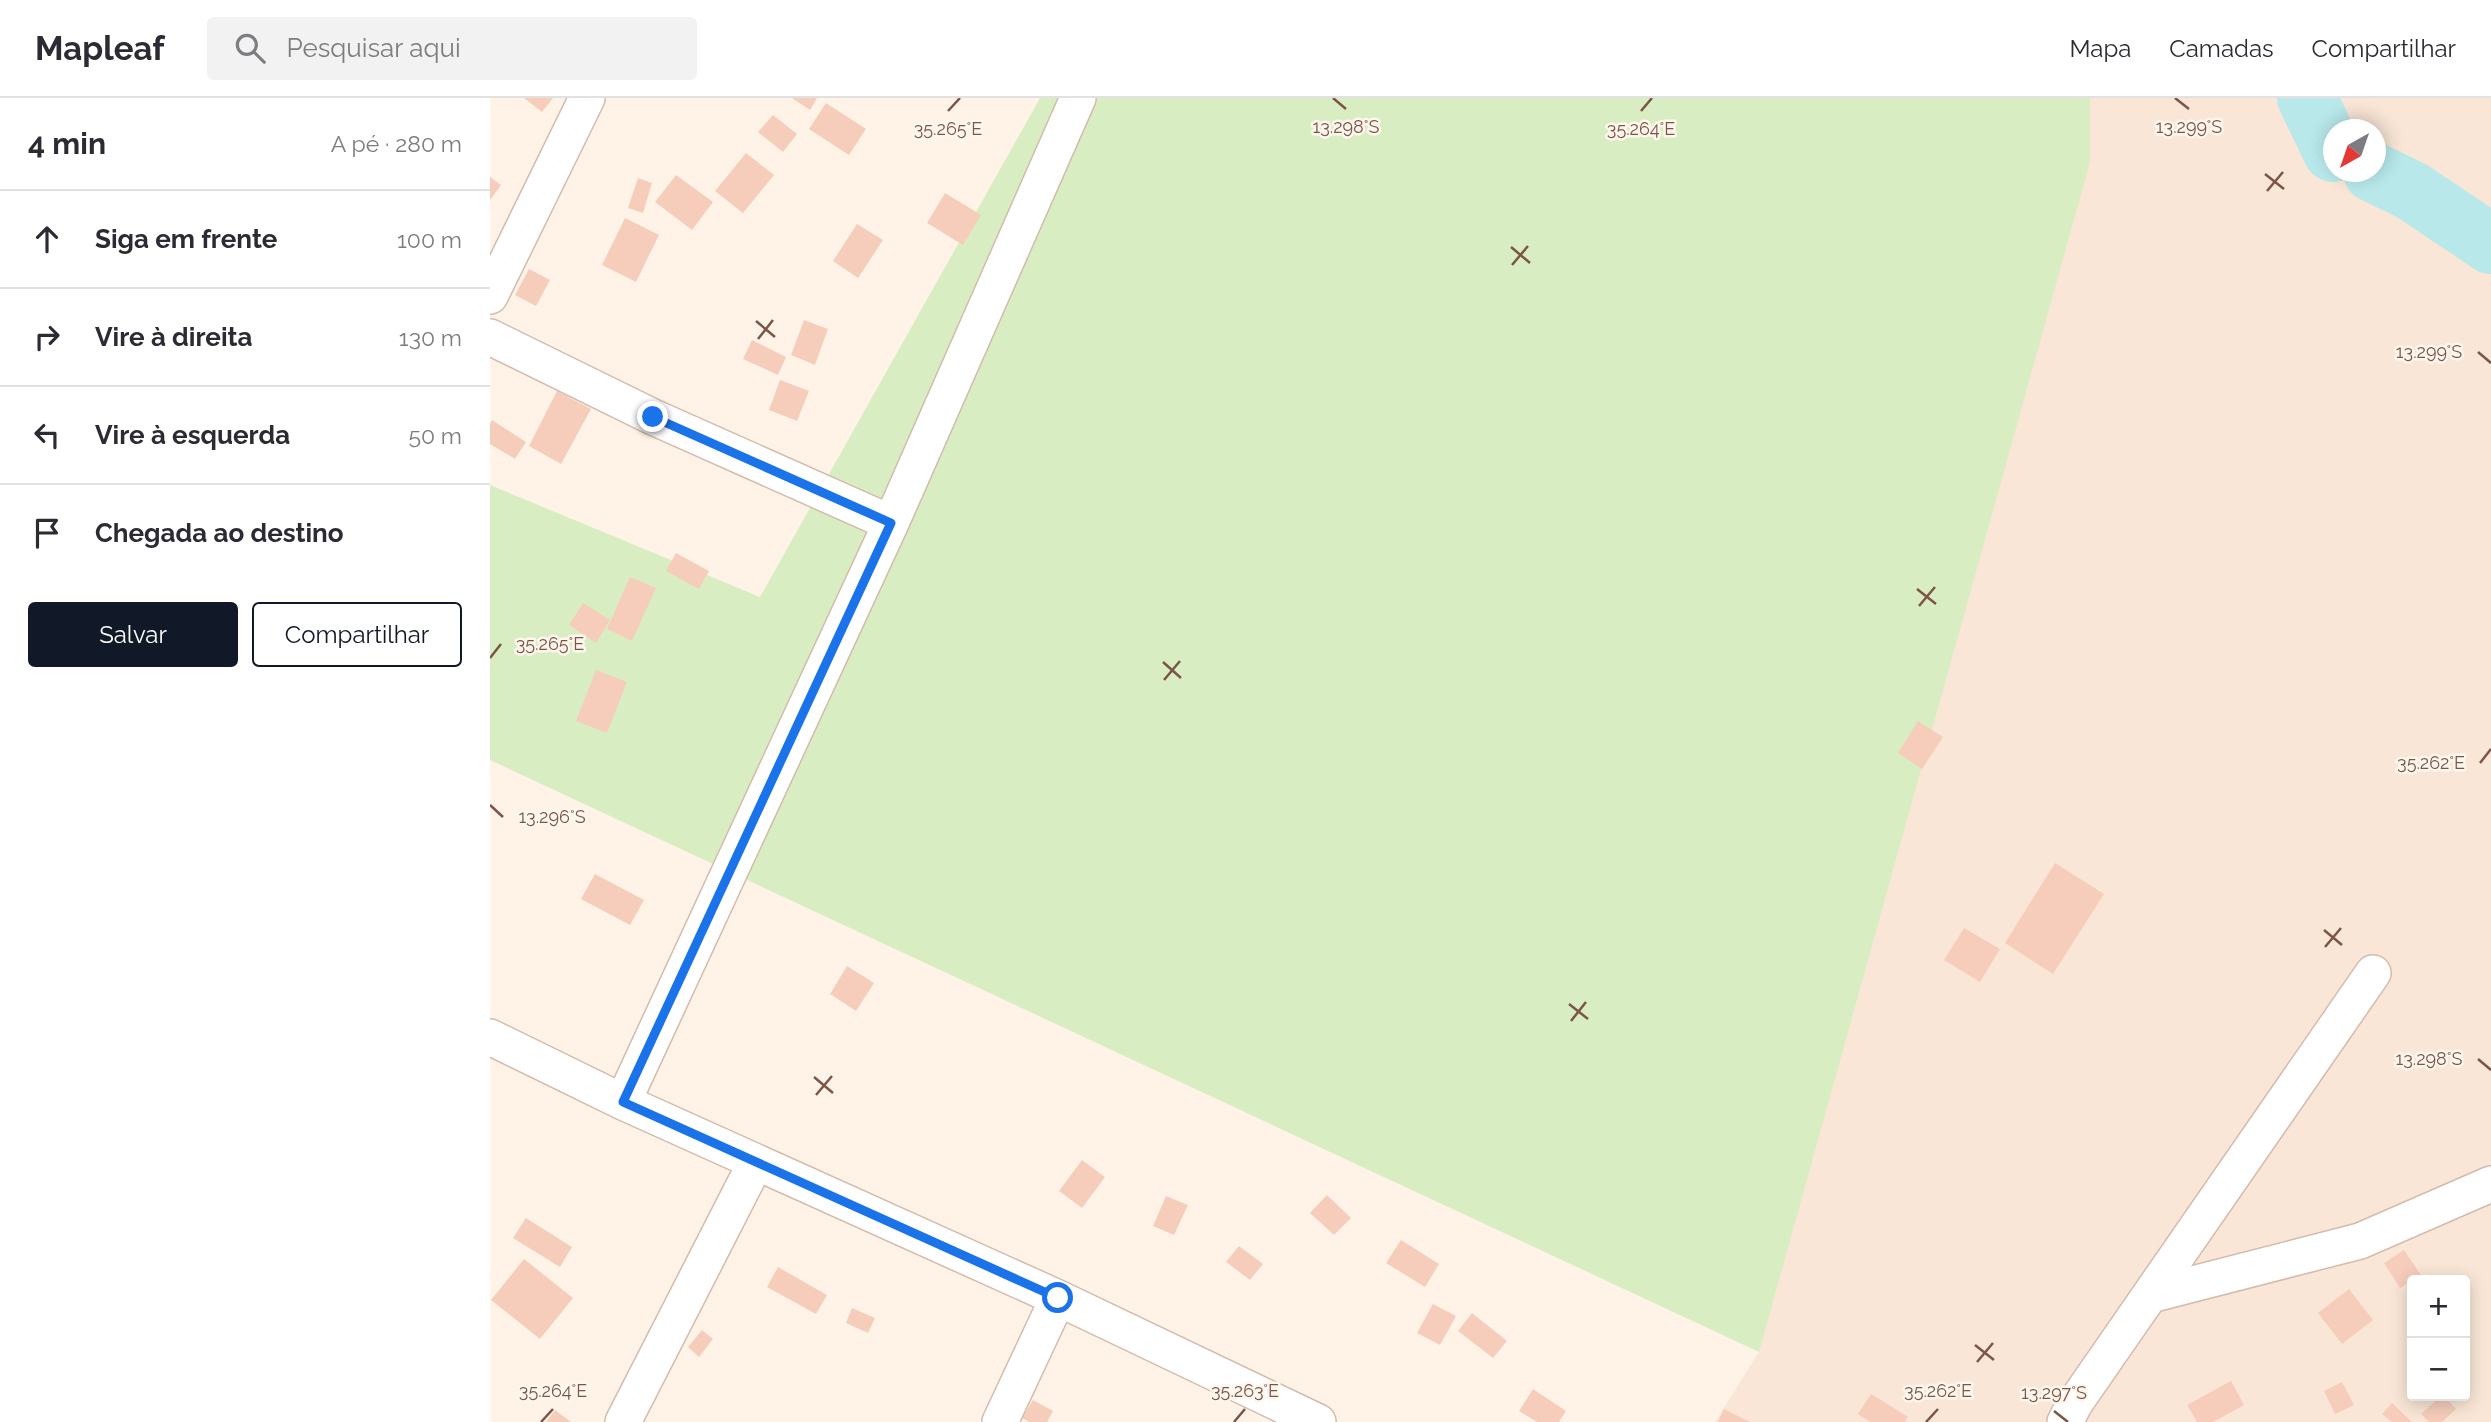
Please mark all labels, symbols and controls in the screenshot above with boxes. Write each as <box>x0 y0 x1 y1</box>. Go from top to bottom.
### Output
search box <box>207 17 697 80</box>
text: Mapleaf <box>35 29 165 68</box>
icon: search <box>231 29 269 67</box>
text: Pesquisar aqui <box>287 33 461 63</box>
text: Mapa <box>2069 34 2131 63</box>
text: Camadas <box>2169 34 2274 63</box>
text: Compartilhar <box>2312 34 2456 63</box>
text: 13.298°S <box>1312 116 1380 137</box>
text: 13.299°S <box>2156 116 2222 137</box>
text: 35.265°E <box>914 118 982 139</box>
text: 35.264°E <box>1607 118 1675 139</box>
north arrow <box>2323 119 2386 182</box>
text: 4 min <box>28 126 106 161</box>
text: A pé · 280 m <box>331 130 462 157</box>
icon: ahead <box>28 220 66 258</box>
text: Siga em frente <box>95 224 277 254</box>
text: 100 m <box>397 226 462 253</box>
icon: right <box>28 318 66 356</box>
text: Vire à direita <box>95 322 252 352</box>
text: 130 m <box>399 324 462 351</box>
text: 13.299°S <box>2396 341 2462 362</box>
route end <box>637 401 668 432</box>
icon: left <box>28 416 66 454</box>
text: Vire à esquerda <box>95 420 290 450</box>
text: 50 m <box>408 422 462 449</box>
icon: arrive <box>28 514 66 552</box>
text: Chegada ao destino <box>95 518 344 548</box>
button: Salvar <box>28 602 238 667</box>
button: Compartilhar <box>252 602 462 667</box>
text: 35.265°E <box>516 633 584 654</box>
text: 35.262°E <box>2397 752 2465 773</box>
text: 13.296°S <box>518 806 586 827</box>
text: 13.298°S <box>2395 1048 2463 1069</box>
map controls <box>2407 1275 2470 1401</box>
button: + <box>2407 1275 2470 1338</box>
route start <box>1042 1282 1073 1313</box>
button: − <box>2407 1338 2470 1401</box>
text: 35.264°E <box>519 1380 587 1401</box>
text: 35.263°E <box>1211 1380 1279 1401</box>
text: 35.262°E <box>1904 1380 1972 1401</box>
text: 13.297°S <box>2021 1382 2087 1403</box>

